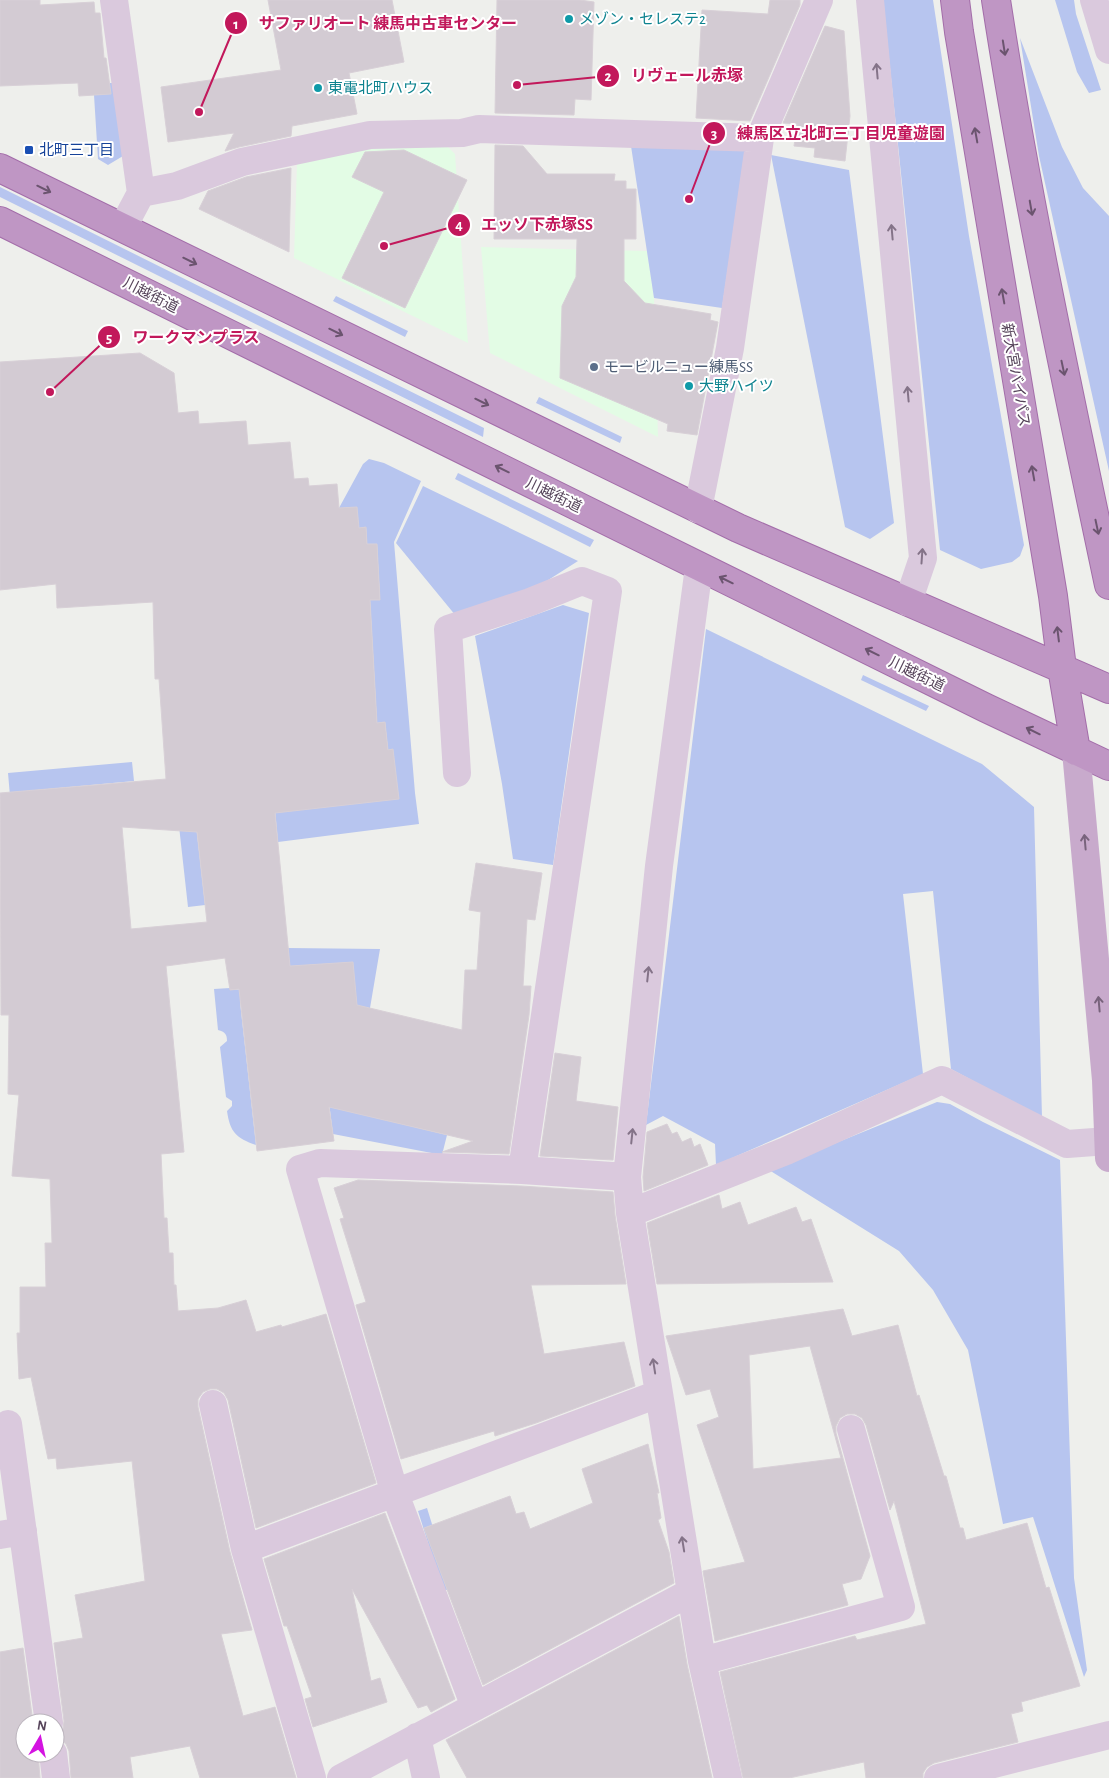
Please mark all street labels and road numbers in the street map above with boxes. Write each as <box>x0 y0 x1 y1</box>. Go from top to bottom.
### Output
street label: 川越街道 <box>121 274 181 316</box>
street label: 新大宮バイパス <box>999 322 1033 428</box>
street label: 川越街道 <box>524 475 584 515</box>
street label: 川越街道 <box>887 654 947 694</box>

